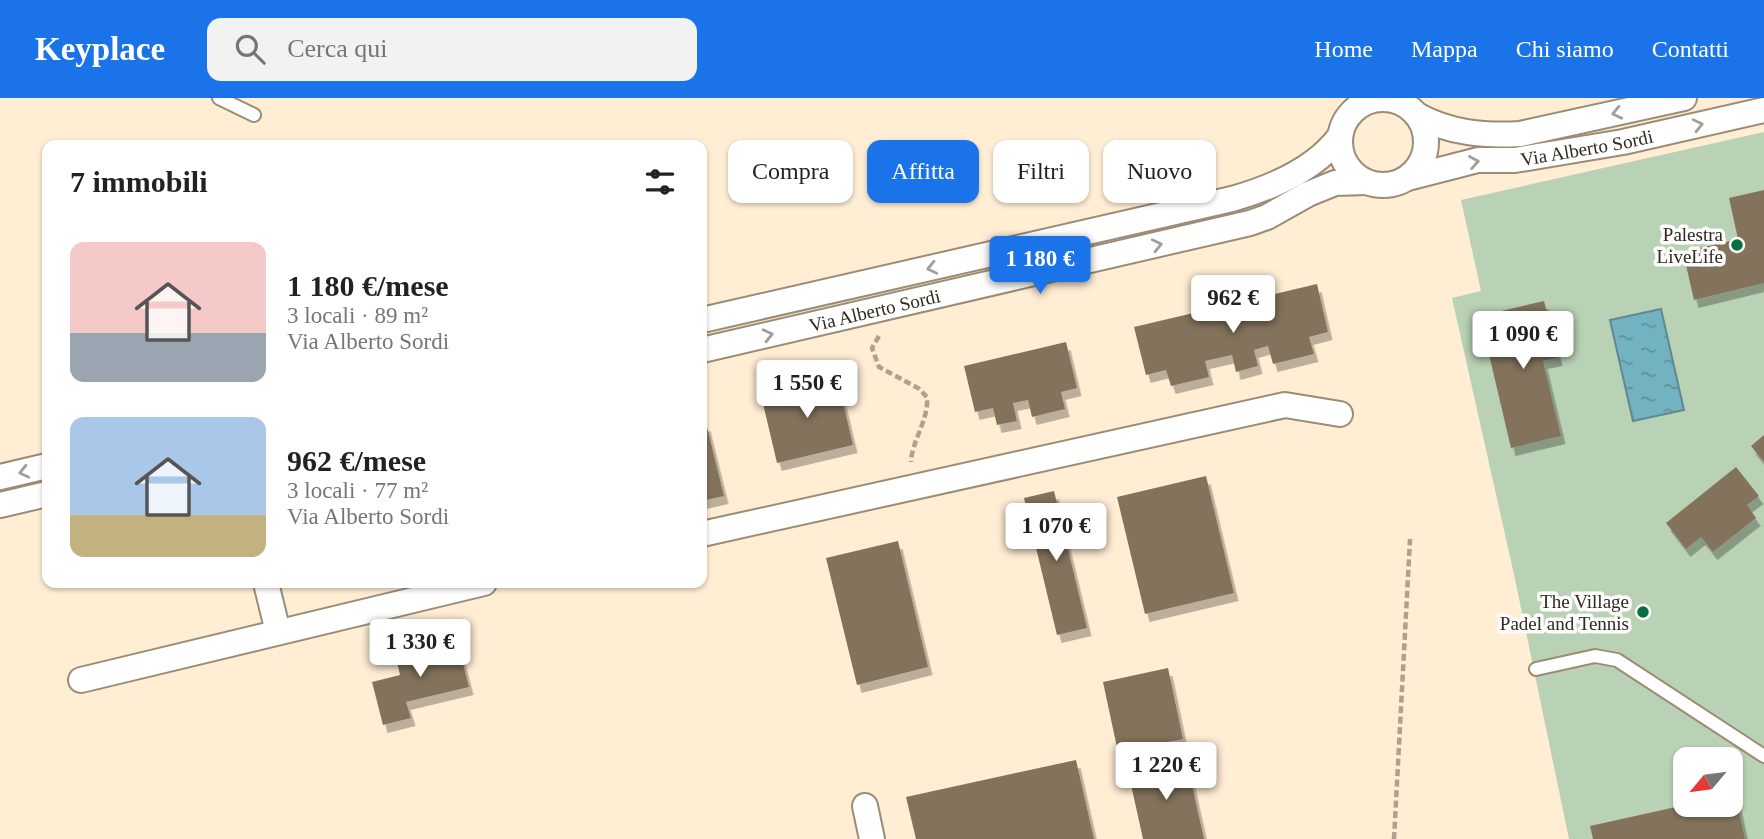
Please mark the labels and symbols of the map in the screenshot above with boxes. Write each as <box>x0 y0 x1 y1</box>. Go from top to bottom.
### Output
one-way arrow <box>1612 104 1624 119</box>
one-way arrow <box>1692 119 1704 133</box>
street label: Via Alberto Sordi <box>1519 126 1655 170</box>
one-way arrow <box>1468 155 1480 170</box>
place label: Palestra LiveLife <box>1657 224 1724 267</box>
pin: 1 180 € <box>975 236 1105 296</box>
marker: Palestra LiveLife <box>1729 237 1745 253</box>
one-way arrow <box>1151 239 1163 253</box>
one-way arrow <box>926 260 938 274</box>
pin: 962 € <box>1184 275 1282 335</box>
street label: Via Alberto Sordi <box>807 285 942 336</box>
pin: 1 090 € <box>1458 312 1588 371</box>
one-way arrow <box>762 328 774 343</box>
pin: 1 550 € <box>742 360 872 420</box>
one-way arrow <box>18 463 30 478</box>
pin: 1 070 € <box>991 504 1121 563</box>
place label: The Village Padel and Tennis <box>1500 591 1629 634</box>
marker: The Village Padel and Tennis <box>1635 604 1651 620</box>
pin: 1 330 € <box>355 620 485 679</box>
pin: 1 220 € <box>1101 742 1231 802</box>
north arrow <box>1673 747 1743 817</box>

